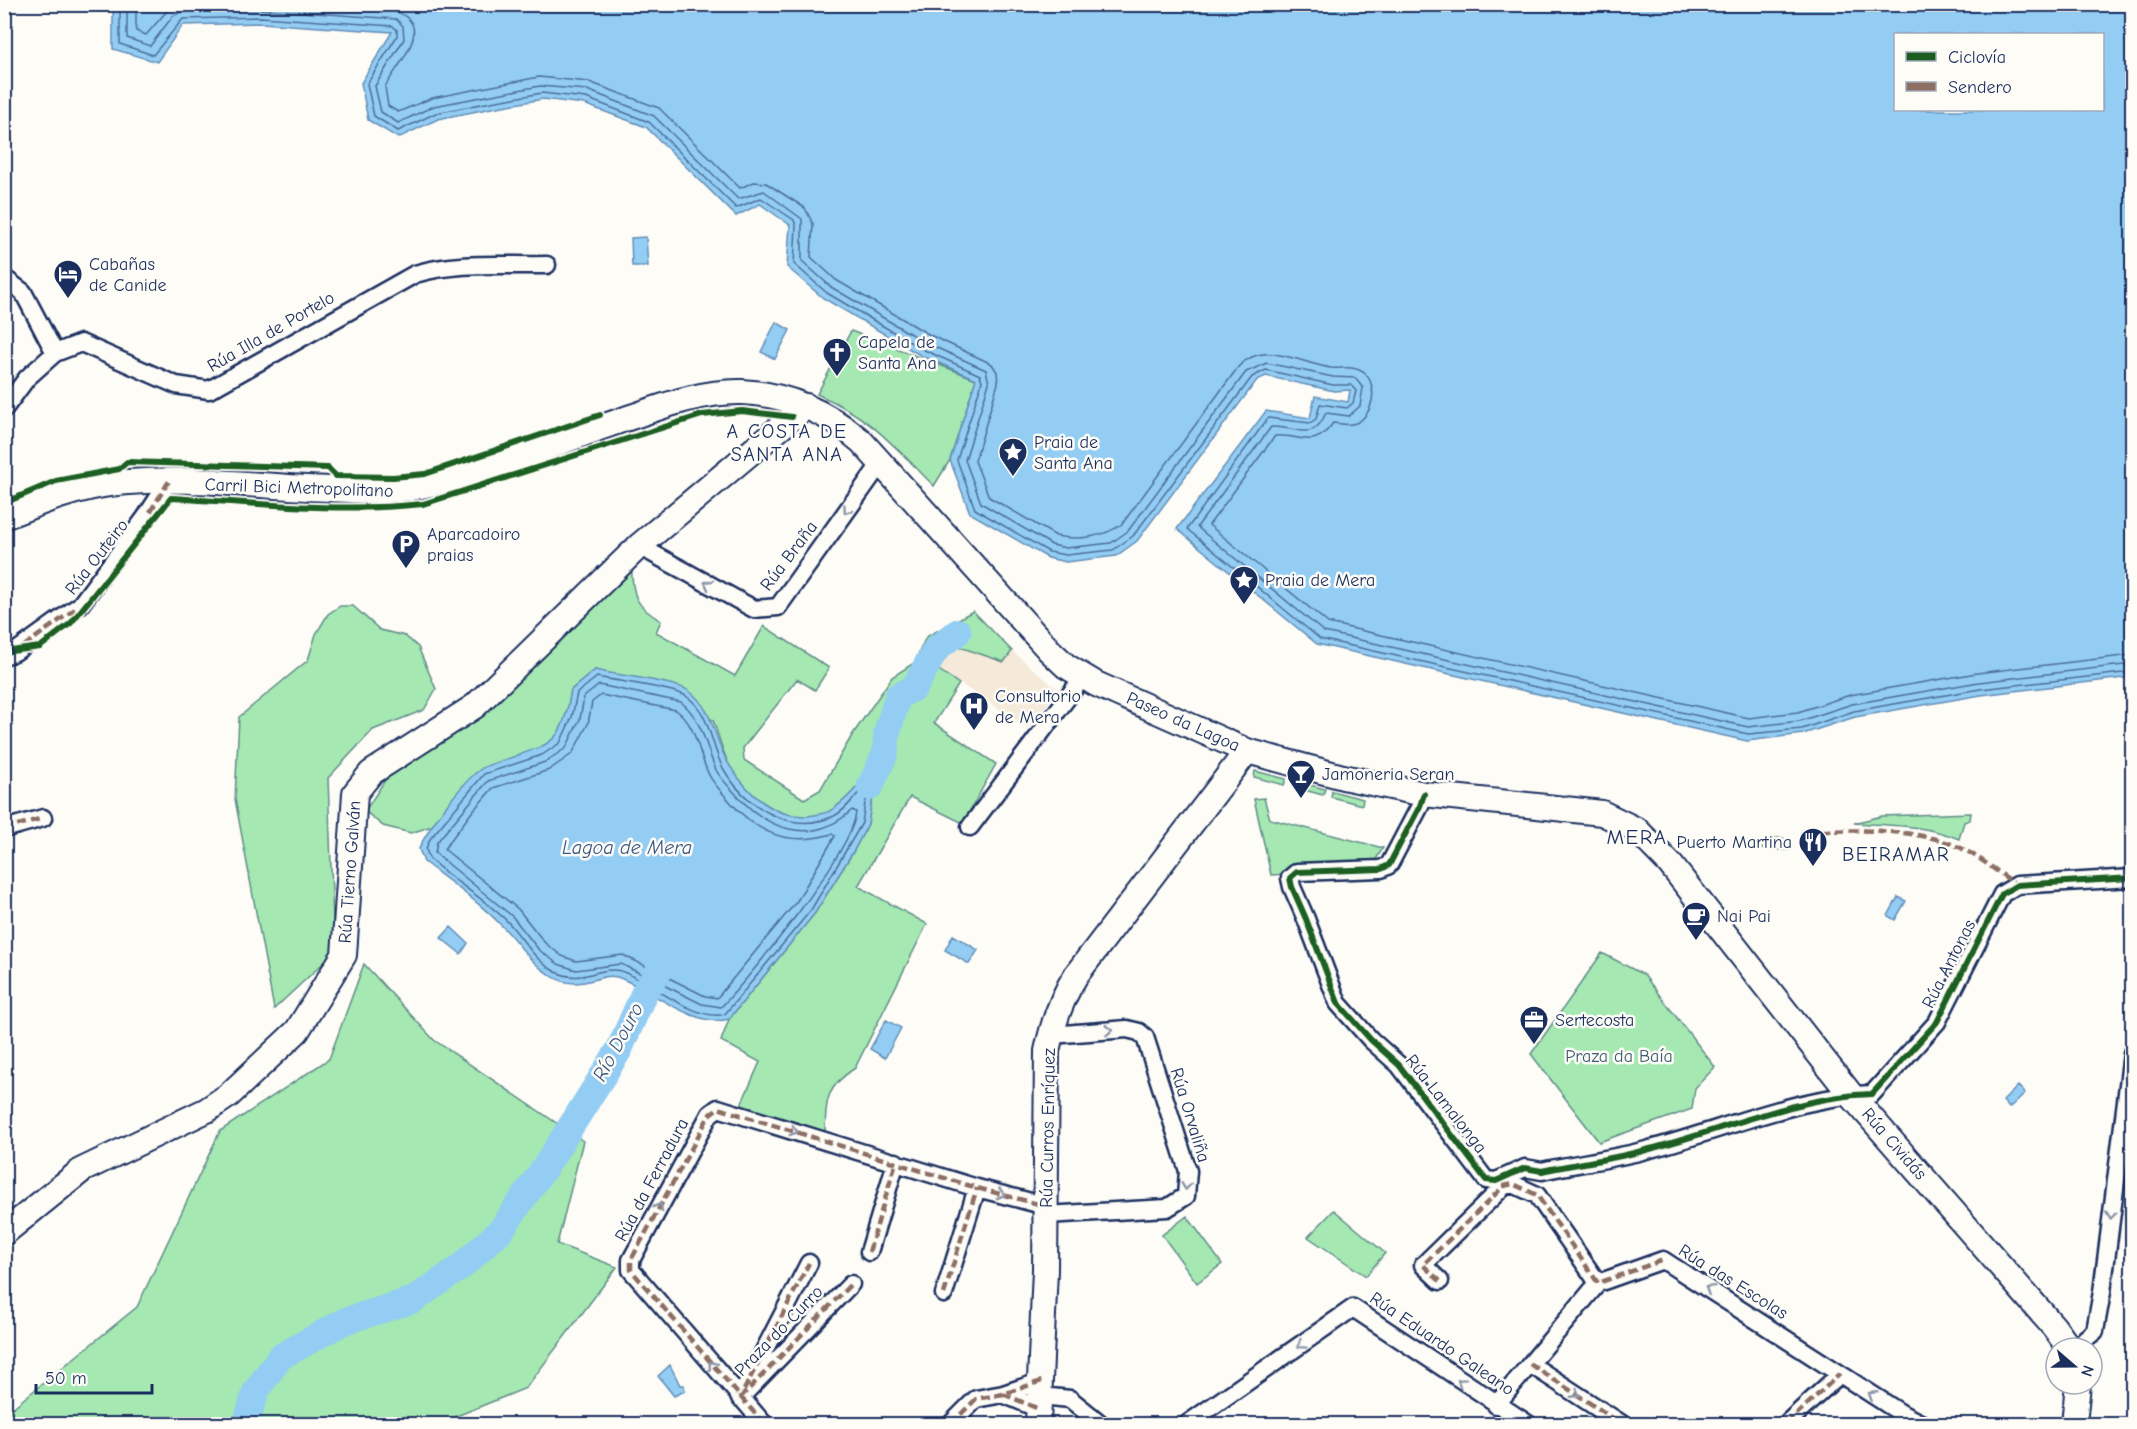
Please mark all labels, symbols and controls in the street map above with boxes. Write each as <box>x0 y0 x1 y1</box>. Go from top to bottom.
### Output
legend <box>1894 33 2104 111</box>
text: Ciclovía <box>1948 47 2006 68</box>
text: Sendero <box>1948 77 2012 98</box>
place label: Cabañas de Canide <box>89 254 167 296</box>
hotel icon: Cabañas de Canide <box>52 258 84 300</box>
street label: Rúa Illa de Portelo <box>204 287 338 377</box>
place label: Capela de Santa Ana <box>858 332 937 374</box>
church icon: Capela de Santa Ana <box>821 336 853 378</box>
district label: A COSTA DE SANTA ANA <box>726 420 848 466</box>
place label: Praia de Santa Ana <box>1034 432 1113 474</box>
place icon: Praia de Santa Ana <box>997 436 1029 478</box>
street label: Carril Bici Metropolitano <box>204 474 394 502</box>
one-way arrow <box>843 504 854 515</box>
street label: Rúa Outeiro <box>61 515 133 599</box>
street label: Rúa Braña <box>756 517 822 595</box>
place label: Aparcadoiro praias <box>427 524 520 566</box>
parking icon: Aparcadoiro praias <box>390 528 422 570</box>
place icon: Praia de Mera <box>1228 564 1260 606</box>
place label: Praia de Mera <box>1265 570 1375 591</box>
one-way arrow <box>704 580 714 591</box>
place label: Consultorio de Mera <box>995 686 1081 728</box>
street label: Paseo da Lagoa <box>1123 688 1243 756</box>
hospital icon: Consultorio de Mera <box>958 690 990 732</box>
bar icon: Jamoneria Seran <box>1285 758 1317 800</box>
place label: Jamoneria Seran <box>1322 764 1454 785</box>
street label: Rúa Tierno Galván <box>335 800 365 944</box>
district label: MERA <box>1607 825 1667 849</box>
restaurant icon: Puerto Martina <box>1797 826 1829 868</box>
place label: Puerto Martina <box>1676 832 1792 853</box>
water label: Lagoa de Mera <box>562 836 692 859</box>
district label: BEIRAMAR <box>1842 843 1950 866</box>
cafe icon: Nai Pai <box>1680 900 1712 942</box>
place label: Nai Pai <box>1717 906 1771 927</box>
street label: Rúa Antonas <box>1918 916 1980 1012</box>
water label: Río Douro <box>588 999 648 1085</box>
office icon: Sertecosta <box>1518 1004 1550 1046</box>
place label: Sertecosta <box>1555 1010 1634 1031</box>
one-way arrow <box>1104 1024 1113 1037</box>
park label: Praza da Baía <box>1565 1046 1673 1067</box>
street label: Rúa Curros Enríquez <box>1036 1048 1060 1208</box>
street label: Rúa Lamalonga <box>1401 1050 1491 1158</box>
street label: Rúa Orvaliña <box>1166 1065 1214 1165</box>
street label: Rúa Cividás <box>1857 1104 1931 1184</box>
street label: Rúa da Ferradura <box>611 1115 693 1245</box>
one-way arrow <box>788 1124 799 1136</box>
one-way arrow <box>1181 1182 1193 1191</box>
one-way arrow <box>995 1187 1005 1199</box>
one-way arrow <box>652 1203 663 1213</box>
one-way arrow <box>2106 1211 2118 1220</box>
street label: Rúa das Escolas <box>1675 1240 1791 1324</box>
street label: Praza do Curro <box>731 1281 827 1381</box>
one-way arrow <box>1704 1285 1715 1296</box>
street label: Rúa Eduardo Galeano <box>1366 1288 1518 1400</box>
north arrow <box>2044 1336 2104 1396</box>
one-way arrow <box>1296 1338 1307 1349</box>
scale bar <box>36 1357 152 1395</box>
one-way arrow <box>708 1361 719 1372</box>
text: N <box>2077 1363 2097 1379</box>
text: 50 m <box>45 1368 87 1389</box>
one-way arrow <box>1457 1378 1468 1389</box>
one-way arrow <box>1569 1387 1580 1398</box>
one-way arrow <box>1868 1391 1879 1402</box>

